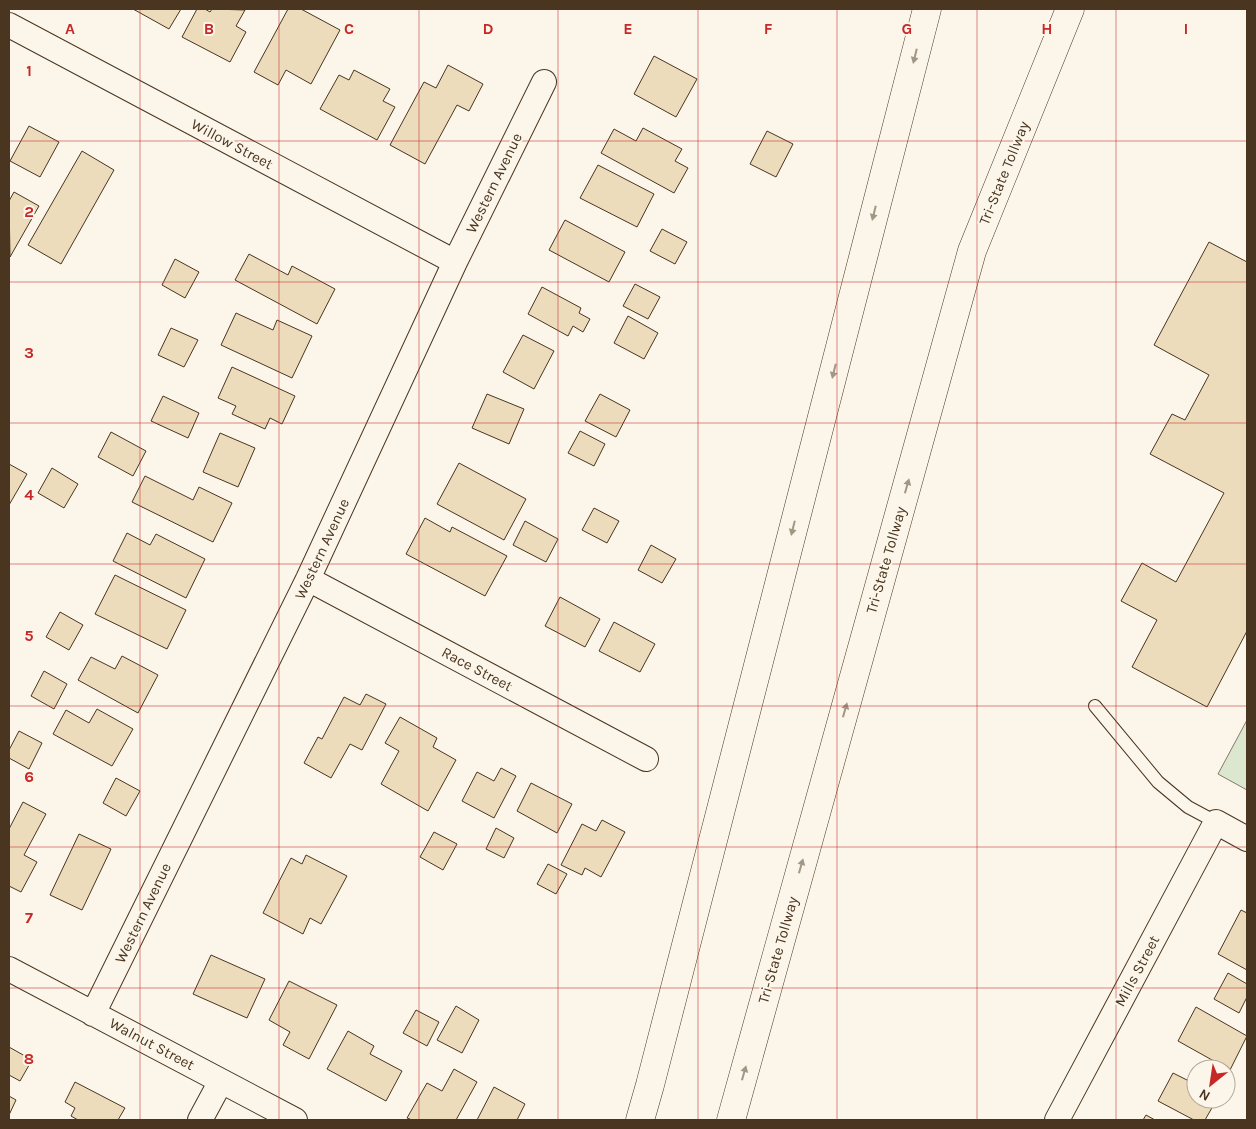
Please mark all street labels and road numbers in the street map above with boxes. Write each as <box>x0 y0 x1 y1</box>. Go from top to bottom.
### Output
street label: Willow Street <box>188 115 276 173</box>
street label: Tri-State Tollway <box>975 118 1033 228</box>
street label: Western Avenue <box>462 130 526 236</box>
street label: Western Avenue <box>291 496 353 602</box>
street label: Tri-State Tollway <box>862 504 910 616</box>
street label: Race Street <box>439 643 516 695</box>
street label: Western Avenue <box>111 860 175 966</box>
street label: Tri-State Tollway <box>754 894 802 1006</box>
street label: Mills Street <box>1111 932 1163 1010</box>
street label: Walnut Street <box>106 1014 198 1074</box>

